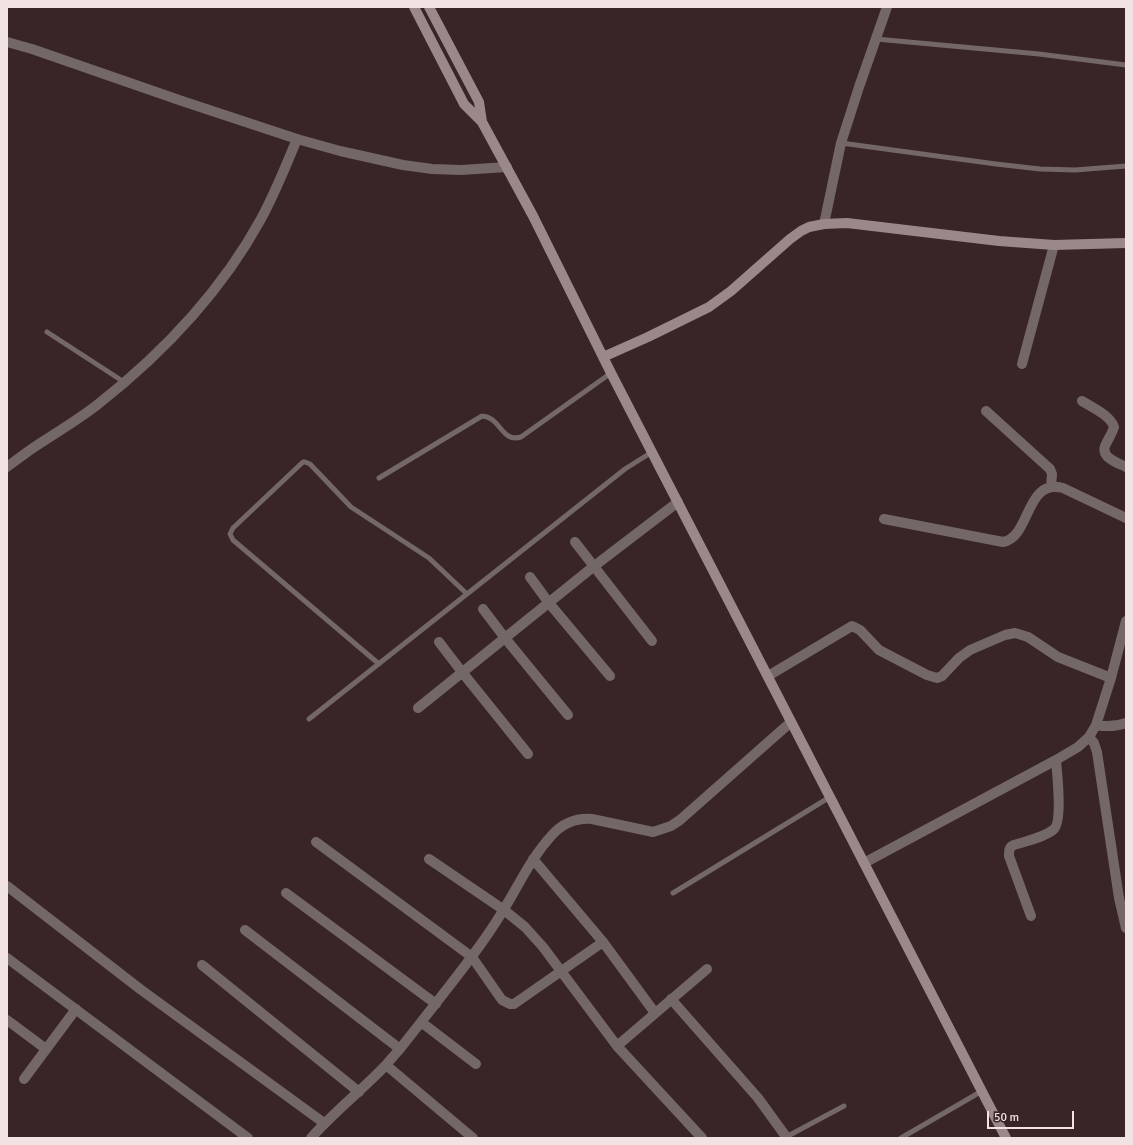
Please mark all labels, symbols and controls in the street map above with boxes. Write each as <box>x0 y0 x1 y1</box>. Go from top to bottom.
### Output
scale bar <box>989 1103 1076 1129</box>
text: 50 m <box>994 1110 1019 1125</box>

